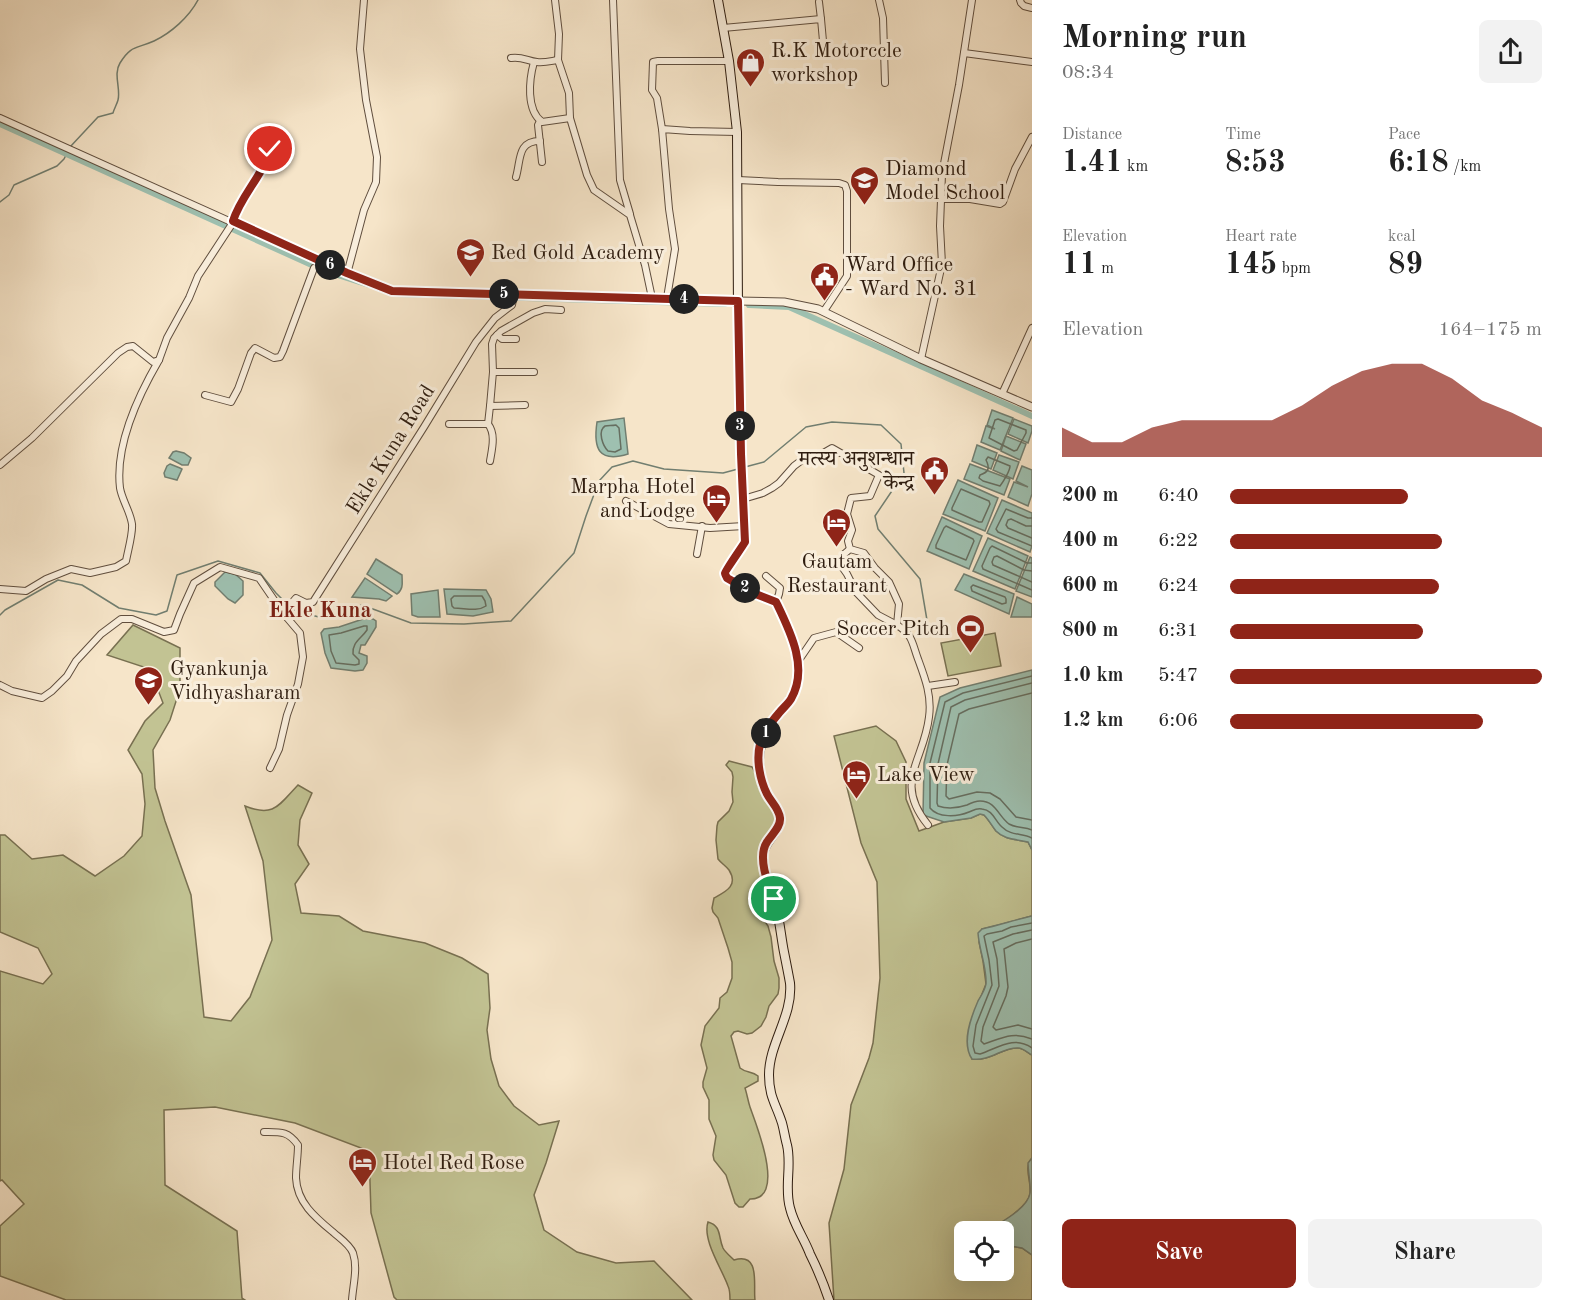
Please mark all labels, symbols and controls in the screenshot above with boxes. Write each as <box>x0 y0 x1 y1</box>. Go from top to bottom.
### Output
button: share <box>1479 20 1542 83</box>
text: Morning run <box>1062 22 1247 55</box>
place label: R.K Motorccle workshop <box>771 41 902 86</box>
shop icon: R.K Motorccle workshop <box>734 46 766 88</box>
text: 08:34 <box>1062 63 1114 83</box>
pin <box>244 123 295 174</box>
text: Distance <box>1062 127 1122 143</box>
text: Time <box>1225 127 1261 143</box>
text: Pace <box>1388 127 1420 143</box>
icon: check <box>253 132 286 165</box>
text: 1.41 <box>1062 148 1123 178</box>
text: 8:53 <box>1225 148 1286 178</box>
text: 6:18 <box>1388 148 1449 178</box>
place label: Diamond Model School <box>885 159 1006 204</box>
text: km <box>1123 159 1148 175</box>
text: /km <box>1449 159 1481 175</box>
school or university icon: Diamond Model School <box>848 164 880 206</box>
text: Elevation <box>1062 229 1127 245</box>
text: Heart rate <box>1225 229 1297 245</box>
text: kcal <box>1388 229 1416 245</box>
school or university icon: Red Gold Academy <box>454 236 486 278</box>
place label: Red Gold Academy <box>491 243 665 264</box>
pin: 6 <box>315 250 345 280</box>
text: 11 <box>1062 250 1097 280</box>
text: 145 <box>1225 250 1277 280</box>
text: 89 <box>1388 250 1423 280</box>
place label: Ward Office - Ward No. 31 <box>845 255 978 300</box>
text: 6 <box>325 257 335 273</box>
public building icon: Ward Office - Ward No. 31 <box>808 260 840 302</box>
text: m <box>1097 261 1114 277</box>
text: bpm <box>1277 261 1311 277</box>
pin: 5 <box>489 279 519 309</box>
pin: 4 <box>669 284 699 314</box>
text: 5 <box>499 286 509 302</box>
text: 4 <box>679 291 689 307</box>
text: Elevation <box>1062 320 1143 340</box>
text: 164–175 m <box>1439 320 1542 340</box>
street label: Ekle Kuna Road <box>343 381 439 518</box>
pin: 3 <box>725 411 755 441</box>
text: 3 <box>735 418 745 434</box>
place label: मत्स्य अनुशन्धान केन्द्र <box>798 449 915 494</box>
public building icon: मत्स्य अनुशन्धान केन्द्र <box>919 454 951 496</box>
place label: Marpha Hotel and Lodge <box>570 477 695 522</box>
hotel icon: Marpha Hotel and Lodge <box>700 482 732 524</box>
text: 200 m <box>1062 486 1118 506</box>
text: 6:40 <box>1158 486 1198 506</box>
hotel icon: Gautam Restaurant <box>821 506 853 548</box>
text: 400 m <box>1062 531 1118 551</box>
text: 6:22 <box>1158 531 1198 551</box>
place label: Gautam Restaurant <box>787 552 887 597</box>
pin: 2 <box>730 573 760 603</box>
text: 600 m <box>1062 576 1118 596</box>
text: 6:24 <box>1158 576 1198 596</box>
text: 2 <box>740 580 750 596</box>
district label: Ekle Kuna <box>268 600 372 622</box>
sports icon: Soccer Pitch <box>955 612 987 654</box>
place label: Soccer Pitch <box>836 619 950 640</box>
text: 800 m <box>1062 621 1118 641</box>
text: 6:31 <box>1158 621 1198 641</box>
place label: Gyankunja Vidhyasharam <box>170 659 301 704</box>
school or university icon: Gyankunja Vidhyasharam <box>133 664 165 706</box>
text: 1.0 km <box>1062 666 1124 686</box>
text: 5:47 <box>1158 666 1198 686</box>
text: 1.2 km <box>1062 711 1124 731</box>
text: 6:06 <box>1158 711 1198 731</box>
pin: 1 <box>751 718 781 748</box>
text: 1 <box>761 725 771 741</box>
hotel icon: Lake View <box>840 758 872 800</box>
place label: Lake View <box>877 765 975 786</box>
pin <box>748 873 799 924</box>
icon: arrive <box>757 882 790 915</box>
hotel icon: Hotel Red Rose <box>346 1146 378 1188</box>
place label: Hotel Red Rose <box>383 1153 524 1174</box>
button: Save <box>1062 1219 1296 1288</box>
button: Share <box>1308 1219 1542 1288</box>
map controls <box>954 1221 1014 1281</box>
button: locate <box>954 1221 1014 1281</box>

